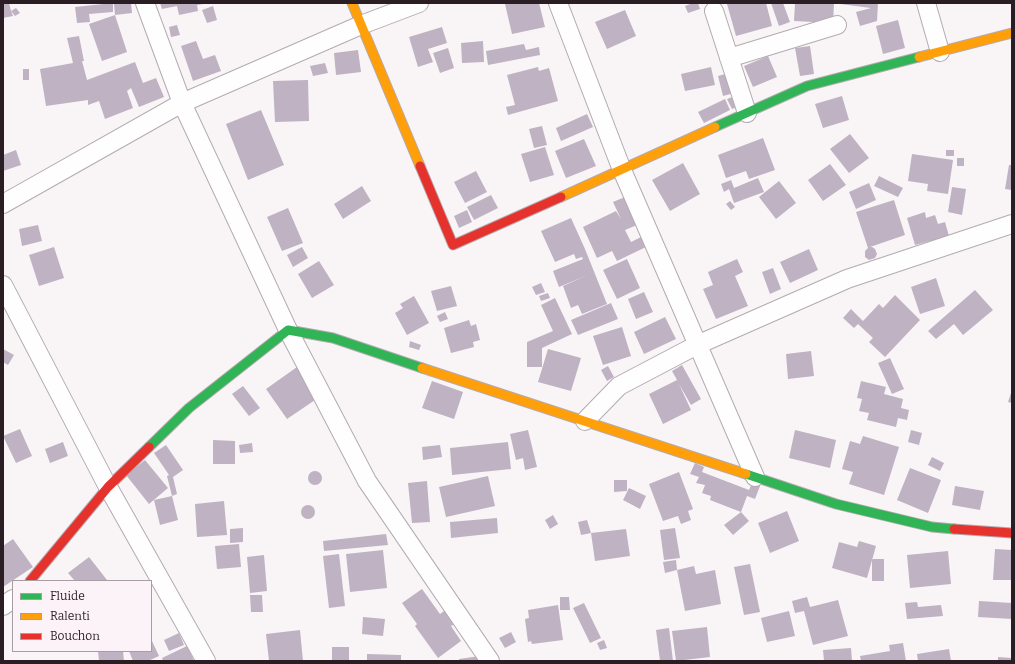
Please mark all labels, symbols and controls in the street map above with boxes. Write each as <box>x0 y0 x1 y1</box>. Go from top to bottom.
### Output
legend <box>12 580 152 652</box>
text: Fluide <box>50 589 85 603</box>
text: Ralenti <box>50 609 90 623</box>
text: Bouchon <box>50 629 100 643</box>

